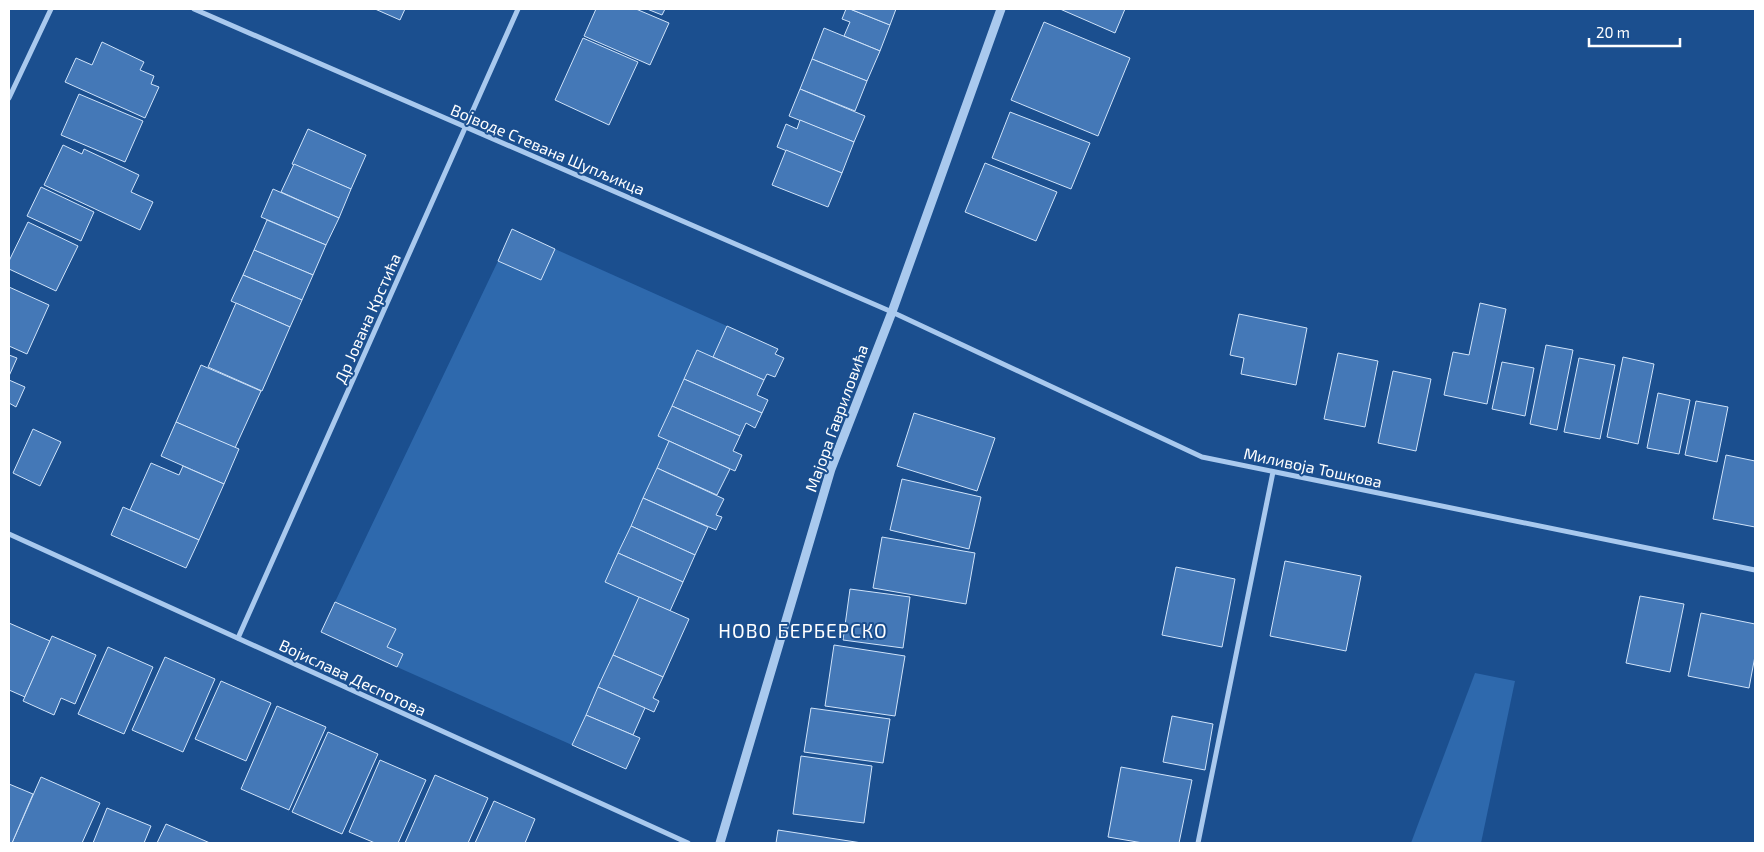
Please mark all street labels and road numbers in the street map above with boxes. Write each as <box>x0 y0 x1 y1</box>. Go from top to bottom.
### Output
street label: Војводе Стевана Шупљикца <box>448 99 648 199</box>
street label: Др Јована Крстића <box>330 250 404 386</box>
street label: Мајора Гавриловића <box>801 342 872 495</box>
street label: Миливоја Тошкова <box>1242 443 1384 492</box>
street label: Војислава Деспотова <box>276 635 429 720</box>

